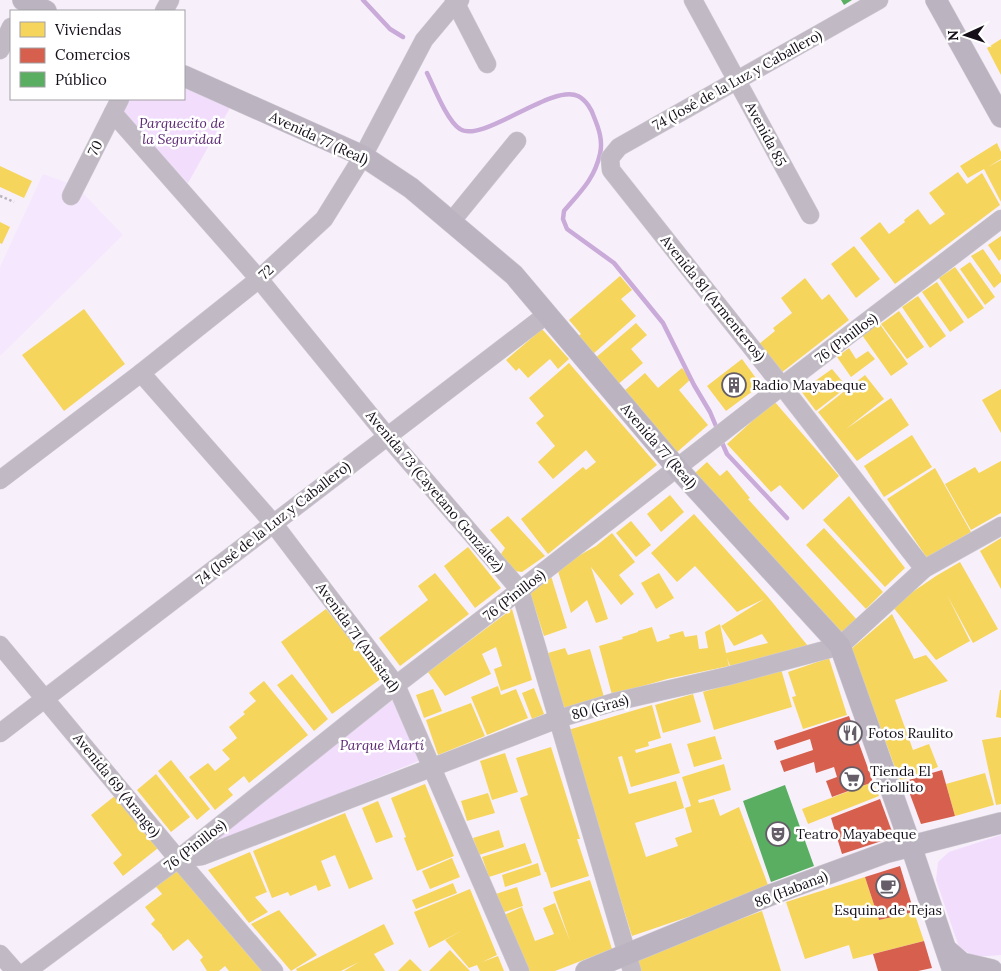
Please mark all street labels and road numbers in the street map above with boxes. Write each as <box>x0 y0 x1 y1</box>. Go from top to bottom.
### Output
street label: 74 (José de la Luz y Caballero) <box>649 26 825 134</box>
street label: Avenida 85 <box>741 98 790 169</box>
street label: Avenida 77 (Real) <box>266 107 371 169</box>
street label: 70 <box>84 137 106 159</box>
street label: Avenida 81 (Armenteros) <box>656 231 769 364</box>
street label: 72 <box>255 261 277 283</box>
street label: 76 (Pinillos) <box>811 309 881 367</box>
street label: Avenida 77 (Real) <box>616 399 701 492</box>
street label: Avenida 73 (Cayetano González) <box>361 406 508 575</box>
street label: 74 (José de la Luz y Caballero) <box>192 457 354 589</box>
street label: 76 (Pinillos) <box>479 565 549 625</box>
street label: Avenida 71 (Amistad) <box>312 578 404 695</box>
street label: 80 (Gras) <box>569 690 631 724</box>
street label: Avenida 69 (Arango) <box>69 729 164 841</box>
street label: 76 (Pinillos) <box>160 815 230 875</box>
street label: 86 (Habana) <box>752 867 830 911</box>

